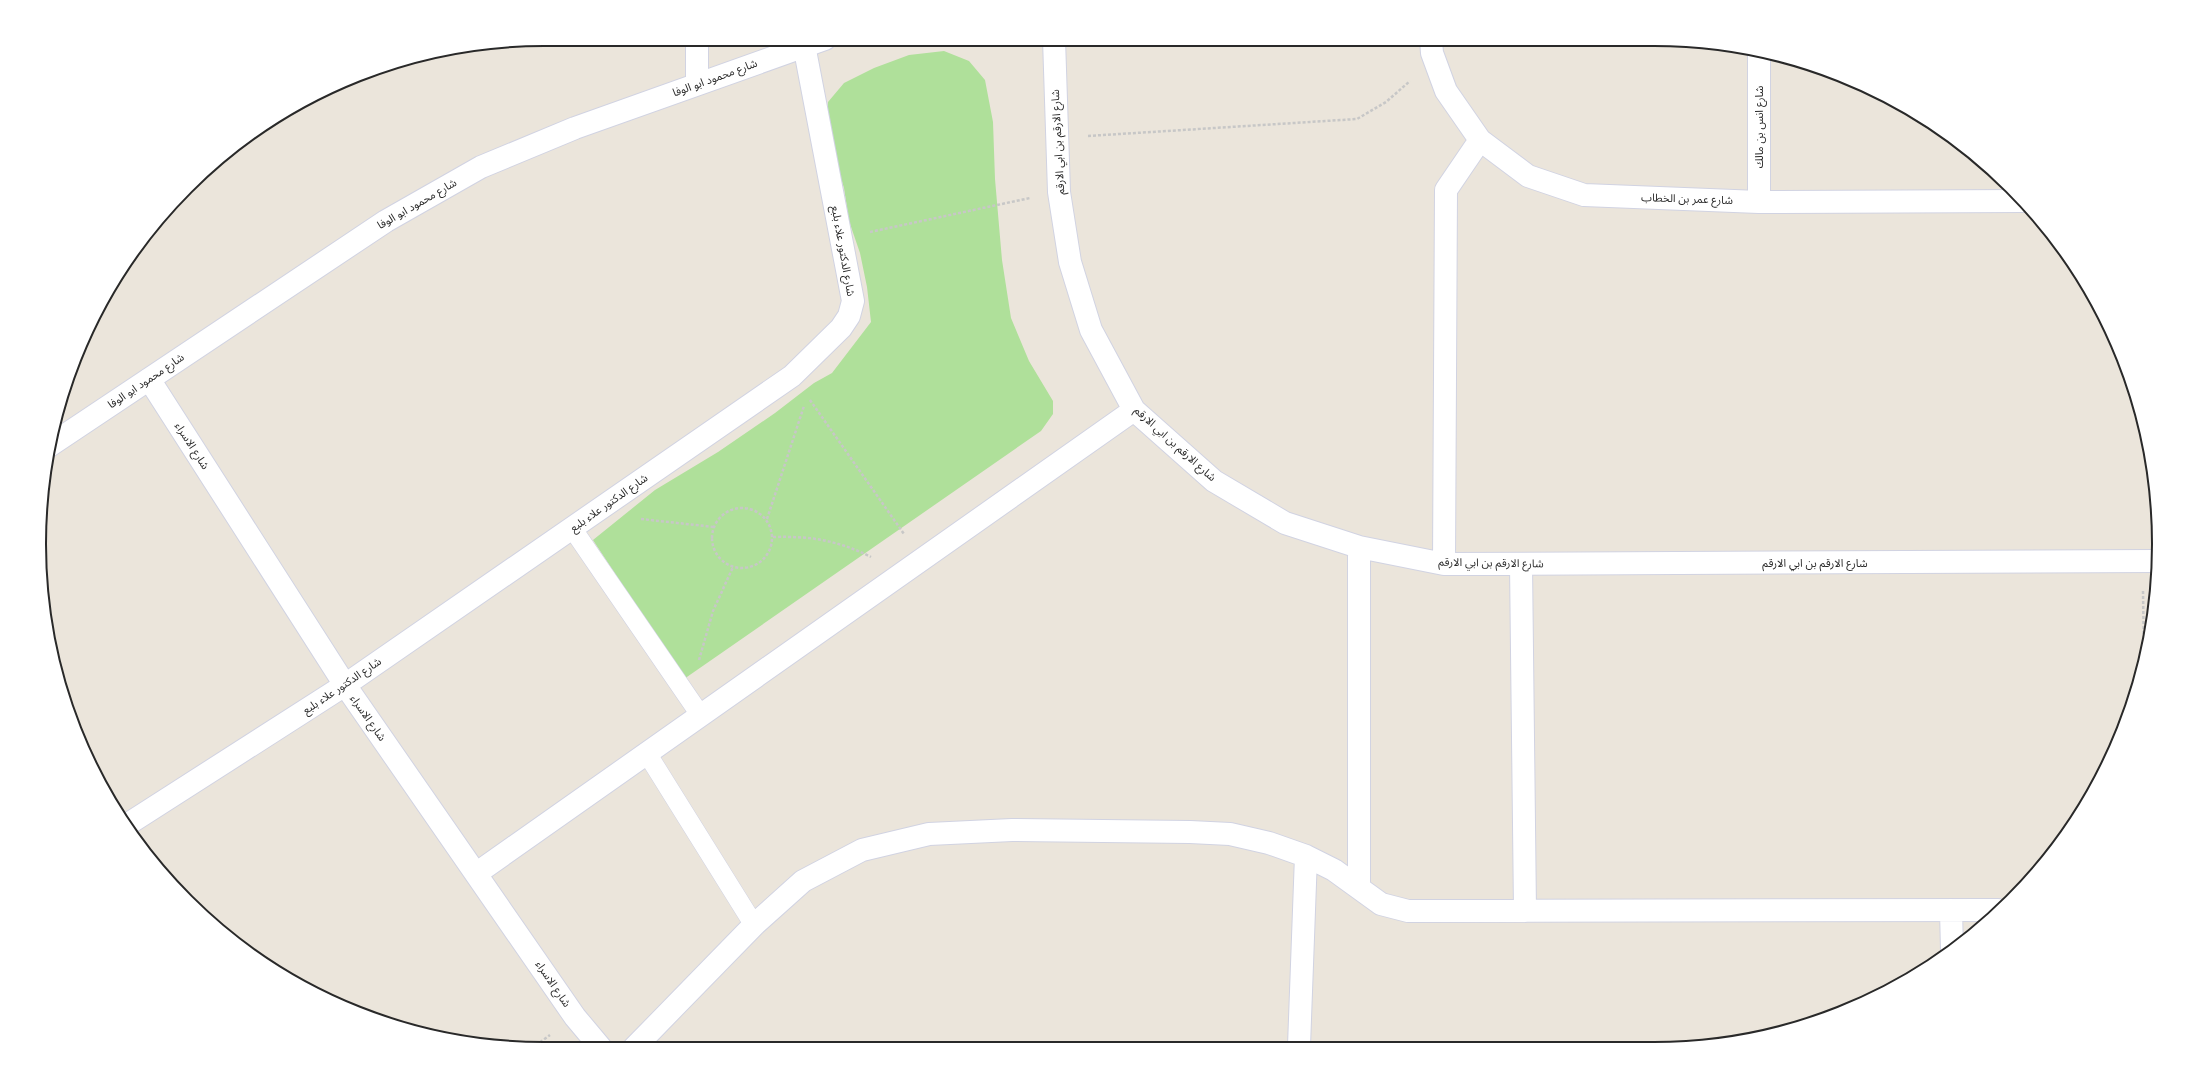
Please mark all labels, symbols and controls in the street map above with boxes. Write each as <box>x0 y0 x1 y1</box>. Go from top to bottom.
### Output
street label: شارع محمود ابو الوفا <box>671 56 760 100</box>
street label: شارع انس بن مالك <box>1753 85 1767 168</box>
street label: شارع الارقم بن ابي الارقم <box>1049 89 1070 195</box>
street label: شارع محمود ابو الوفا <box>375 176 460 233</box>
street label: شارع عمر بن الخطاب <box>1641 191 1733 208</box>
street label: شارع الدكتور علاء بلبع <box>828 205 857 298</box>
street label: شارع محمود ابو الوفا <box>105 350 188 412</box>
street label: شارع الارقم بن ابي الارقم <box>1130 404 1219 486</box>
street label: شارع الاسراء <box>171 420 212 473</box>
street label: شارع الدكتور علاء بلبع <box>568 471 651 536</box>
street label: شارع الارقم بن ابي الارقم <box>1438 556 1544 573</box>
street label: شارع الارقم بن ابي الارقم <box>1762 557 1868 572</box>
street label: شارع الدكتور علاء بلبع <box>300 655 385 718</box>
street label: شارع الاسراء <box>347 692 389 744</box>
street label: شارع الاسراء <box>532 958 573 1011</box>

